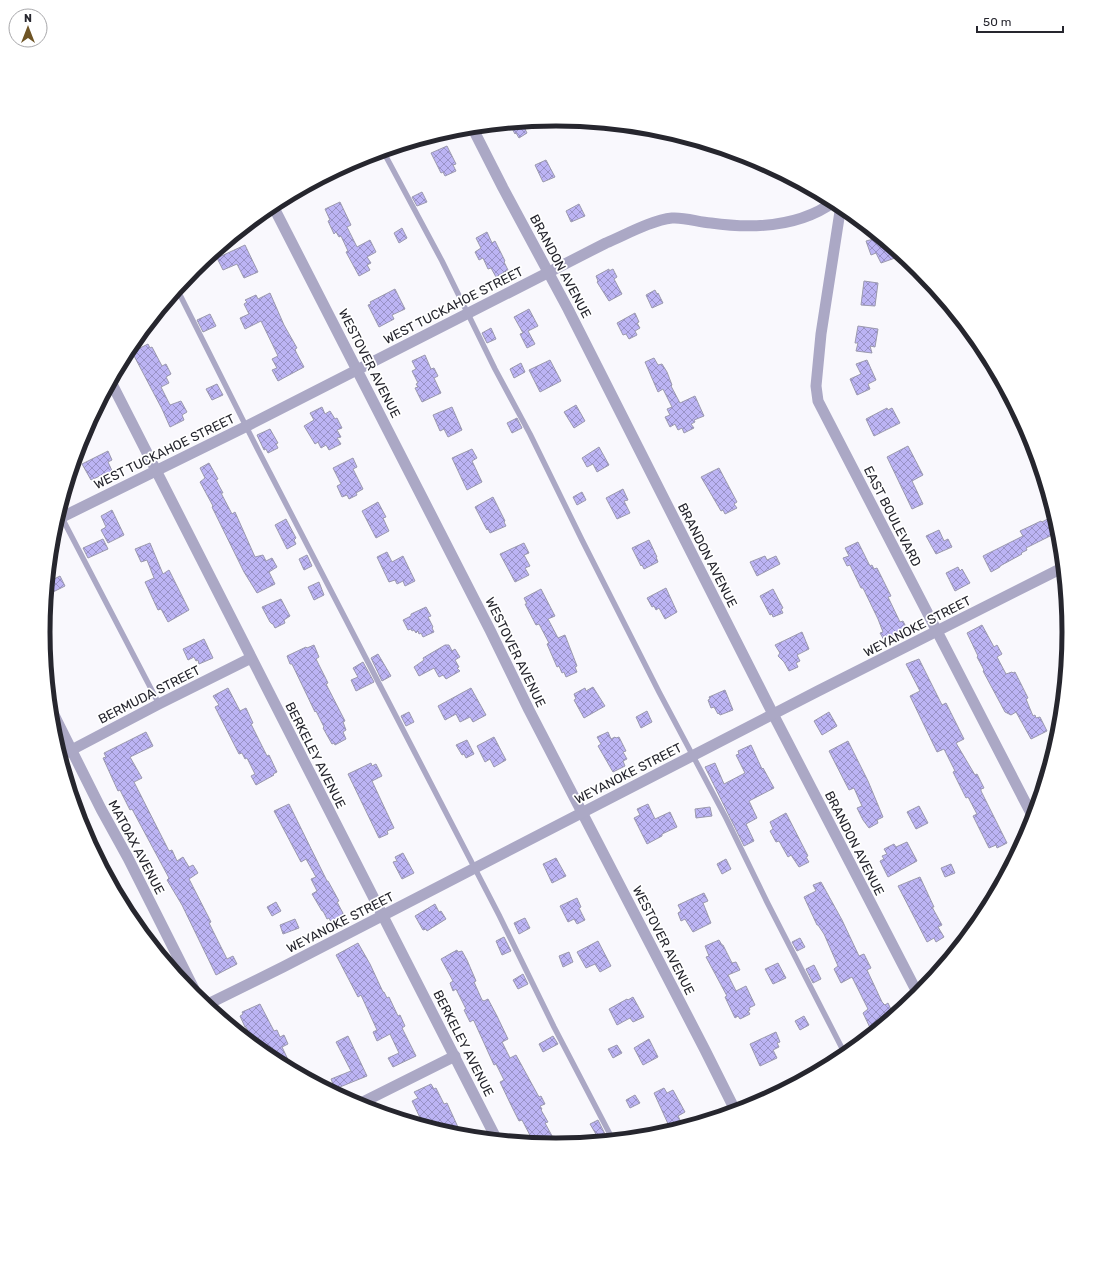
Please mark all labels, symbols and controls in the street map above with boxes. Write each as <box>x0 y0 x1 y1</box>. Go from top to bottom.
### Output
north arrow <box>8 8 48 48</box>
scale bar <box>977 8 1063 34</box>
text: N <box>24 12 32 25</box>
text: 50 m <box>983 15 1011 29</box>
street label: BRANDON AVENUE <box>527 212 594 321</box>
street label: WEST TUCKAHOE STREET <box>381 263 526 347</box>
street label: WESTOVER AVENUE <box>336 306 404 420</box>
street label: WEST TUCKAHOE STREET <box>91 411 237 492</box>
street label: EAST BOULEVARD <box>861 464 924 569</box>
street label: BRANDON AVENUE <box>675 501 740 610</box>
street label: WEYANOKE STREET <box>861 593 974 660</box>
street label: WESTOVER AVENUE <box>482 595 549 710</box>
street label: BERMUDA STREET <box>96 662 203 727</box>
street label: BERKELEY AVENUE <box>282 700 349 811</box>
street label: WEYANOKE STREET <box>572 740 685 807</box>
street label: BRANDON AVENUE <box>822 789 887 898</box>
street label: MATOAX AVENUE <box>105 798 168 897</box>
street label: WESTOVER AVENUE <box>630 883 698 997</box>
street label: WEYANOKE STREET <box>284 889 397 956</box>
street label: BERKELEY AVENUE <box>430 988 497 1099</box>

